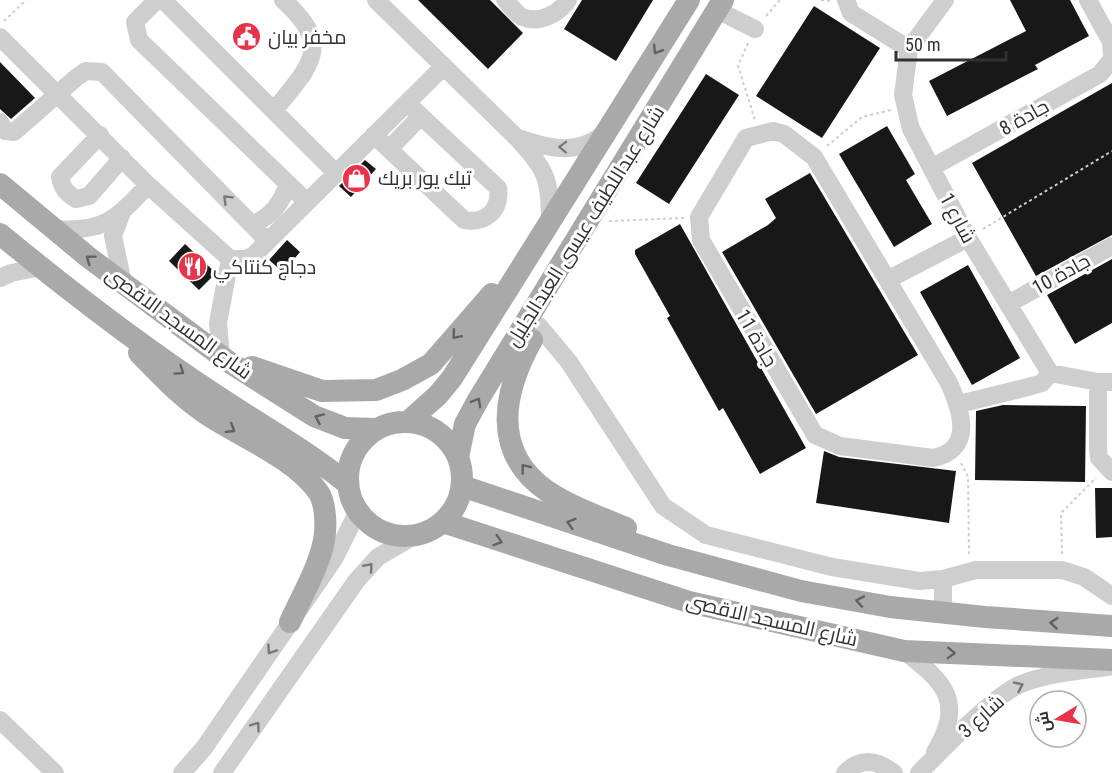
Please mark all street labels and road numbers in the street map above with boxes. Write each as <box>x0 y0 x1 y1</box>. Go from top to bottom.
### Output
street label: جادة 8 <box>995 94 1053 140</box>
street label: شارع عبداللطيف عيسى العبدالجليل <box>501 101 671 352</box>
street label: شارع 1 <box>933 189 981 248</box>
street label: جادة 10 <box>1028 248 1094 300</box>
street label: شارع المسجد الاقصى <box>100 262 257 386</box>
street label: جادة 11 <box>731 305 783 371</box>
street label: شارع المسجد الاقصى <box>684 589 860 653</box>
street label: شارع 3 <box>953 689 1010 744</box>

